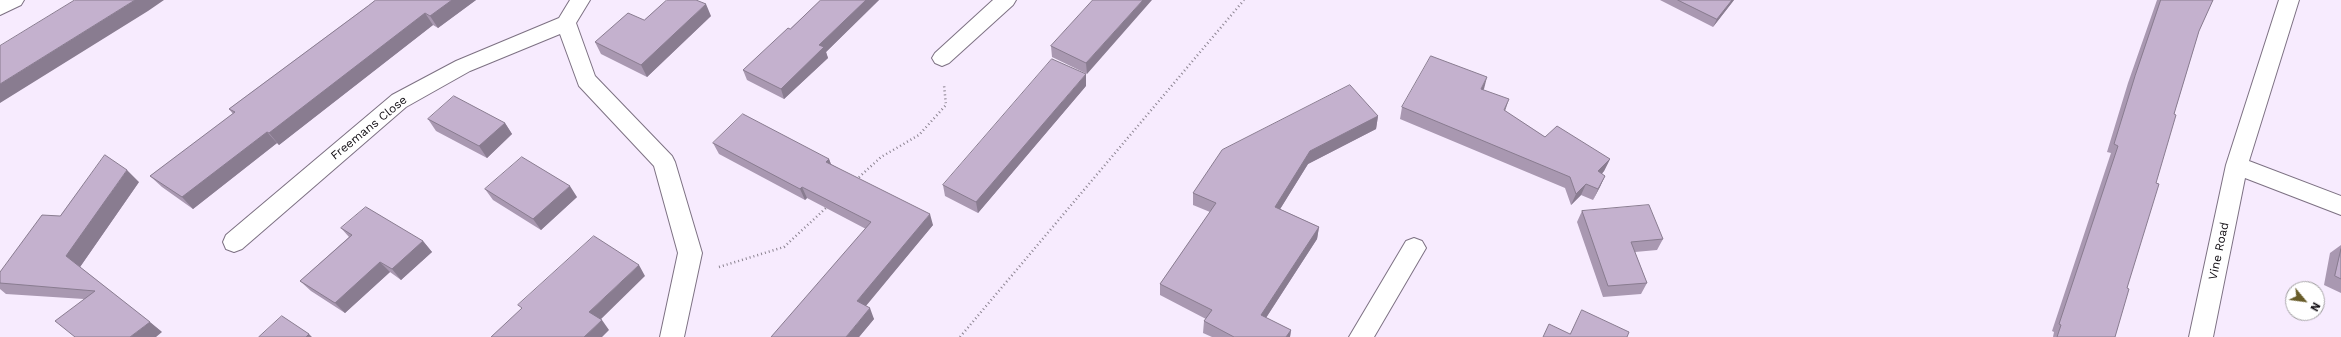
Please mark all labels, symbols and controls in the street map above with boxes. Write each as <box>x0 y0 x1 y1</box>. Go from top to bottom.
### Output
street label: Freemans Close <box>328 93 410 163</box>
street label: Vine Road <box>2206 221 2232 281</box>
north arrow <box>2285 281 2325 321</box>
text: N <box>2307 300 2323 313</box>

